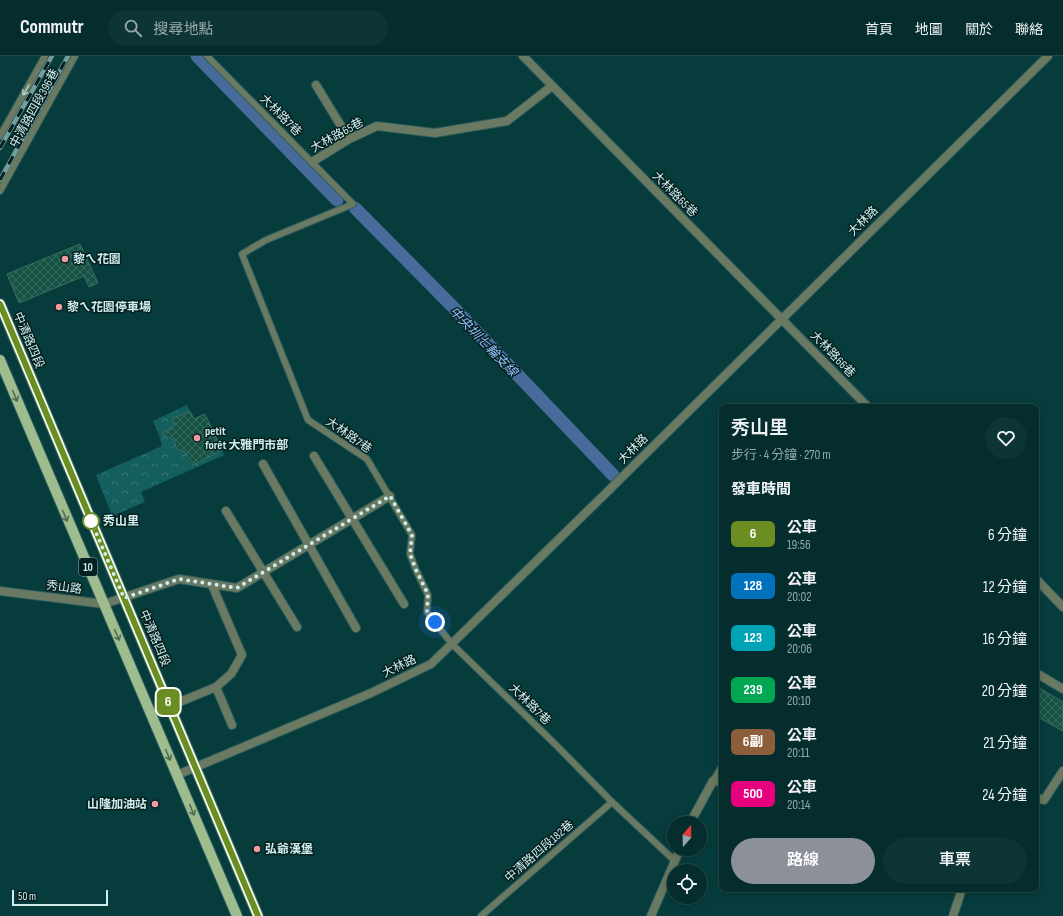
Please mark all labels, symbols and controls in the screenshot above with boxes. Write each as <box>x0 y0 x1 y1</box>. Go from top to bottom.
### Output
search box <box>108 10 388 46</box>
text: Commutr <box>20 16 84 39</box>
icon: search <box>122 17 144 39</box>
text: 搜尋地點 <box>154 20 214 39</box>
text: 首頁 <box>865 21 893 38</box>
text: 地圖 <box>915 21 943 38</box>
text: 關於 <box>965 21 993 38</box>
text: 聯絡 <box>1015 21 1043 38</box>
street label: 中清路四段396巷 <box>7 66 62 150</box>
one-way arrow <box>22 84 30 96</box>
street label: 大林路7巷 <box>257 91 305 139</box>
street label: 大林路65巷 <box>308 115 366 156</box>
street label: 大林路65巷 <box>649 169 700 220</box>
street label: 大林路 <box>845 203 881 239</box>
place label: 黎ㄟ花園 <box>73 252 121 267</box>
marker: 黎ㄟ花園 <box>60 254 70 264</box>
place label: 黎ㄟ花園停車場 <box>67 300 151 315</box>
marker: 黎ㄟ花園停車場 <box>54 302 64 312</box>
water label: 中央圳七輪支線 <box>446 303 522 381</box>
street label: 中清路四段 <box>10 310 47 371</box>
street label: 大林路66巷 <box>807 328 858 381</box>
one-way arrow <box>12 389 19 401</box>
street label: 大林路7巷 <box>323 414 375 457</box>
text: 秀山里 <box>731 417 788 440</box>
button: heart <box>985 417 1027 459</box>
place label: petit forêt 大雅門市部 <box>205 424 288 453</box>
street label: 大林路 <box>615 431 651 467</box>
marker: petit forêt 大雅門市部 <box>192 433 202 443</box>
text: 步行 · 4 分鐘 · 270 m <box>731 447 831 463</box>
text: 發車時間 <box>731 480 791 499</box>
one-way arrow <box>62 509 70 521</box>
marker: 秀山里 <box>82 512 100 530</box>
place label: 秀山里 <box>103 514 139 529</box>
text: 公車 <box>787 518 817 537</box>
text: 6 <box>750 525 756 542</box>
text: 6 分鐘 <box>988 526 1027 545</box>
text: 19:56 <box>787 537 811 553</box>
road number: 10 <box>79 558 97 576</box>
text: 公車 <box>787 570 817 589</box>
text: 128 <box>744 577 762 594</box>
street label: 秀山路 <box>45 578 83 597</box>
text: 12 分鐘 <box>983 578 1027 597</box>
text: 20:02 <box>787 589 812 605</box>
street label: 中清路四段 <box>136 608 173 669</box>
your location <box>425 612 445 632</box>
text: 公車 <box>787 622 817 641</box>
one-way arrow <box>114 628 122 640</box>
text: 123 <box>744 629 762 646</box>
text: 16 分鐘 <box>983 630 1027 649</box>
text: 20:06 <box>787 641 812 657</box>
street label: 大林路 <box>380 652 419 681</box>
text: 公車 <box>787 674 817 693</box>
street label: 大林路7巷 <box>505 681 554 728</box>
text: 239 <box>743 681 763 698</box>
text: 20 分鐘 <box>982 682 1027 701</box>
line badge: 6 <box>155 689 181 715</box>
text: 6 <box>165 693 171 710</box>
text: 20:10 <box>787 693 811 709</box>
text: 公車 <box>787 726 817 745</box>
text: 6副 <box>743 733 763 750</box>
text: 21 分鐘 <box>983 734 1027 753</box>
text: 20:11 <box>787 745 810 761</box>
one-way arrow <box>165 748 172 760</box>
text: 公車 <box>787 778 817 797</box>
text: 500 <box>743 785 763 802</box>
text: 24 分鐘 <box>982 786 1027 805</box>
place label: 山隆加油站 <box>87 797 147 812</box>
text: 20:14 <box>787 797 810 813</box>
marker: 山隆加油站 <box>150 799 160 809</box>
one-way arrow <box>189 804 196 816</box>
north arrow <box>667 816 707 856</box>
map controls <box>667 816 707 904</box>
street label: 中清路四段182巷 <box>502 817 577 885</box>
button: 路線 <box>731 838 875 884</box>
button: 車票 <box>883 838 1027 884</box>
place label: 弘爺漢堡 <box>265 842 313 857</box>
marker: 弘爺漢堡 <box>252 844 262 854</box>
button: locate <box>667 864 707 904</box>
scale bar <box>12 888 108 907</box>
text: 50 m <box>18 890 36 903</box>

